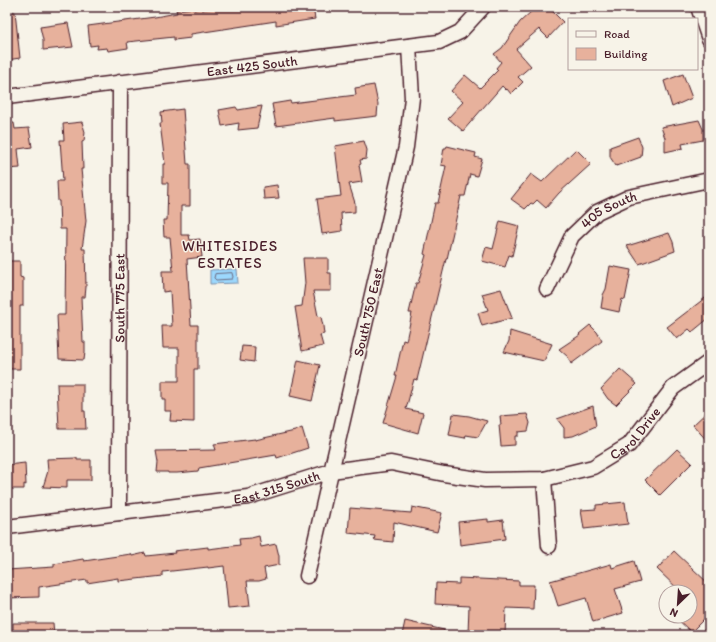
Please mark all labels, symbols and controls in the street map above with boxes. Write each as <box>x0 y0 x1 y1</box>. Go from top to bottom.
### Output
legend <box>568 18 698 70</box>
text: Road <box>604 27 630 41</box>
text: Building <box>604 47 648 61</box>
street label: East 425 South <box>206 52 298 80</box>
street label: 405 South <box>577 188 638 232</box>
district label: WHITESIDES ESTATES <box>182 237 278 272</box>
street label: South 775 East <box>111 253 129 343</box>
street label: South 750 East <box>350 266 387 358</box>
street label: Carol Drive <box>607 403 664 464</box>
street label: East 315 South <box>233 467 322 508</box>
north arrow <box>658 584 698 624</box>
text: N <box>668 605 680 620</box>

